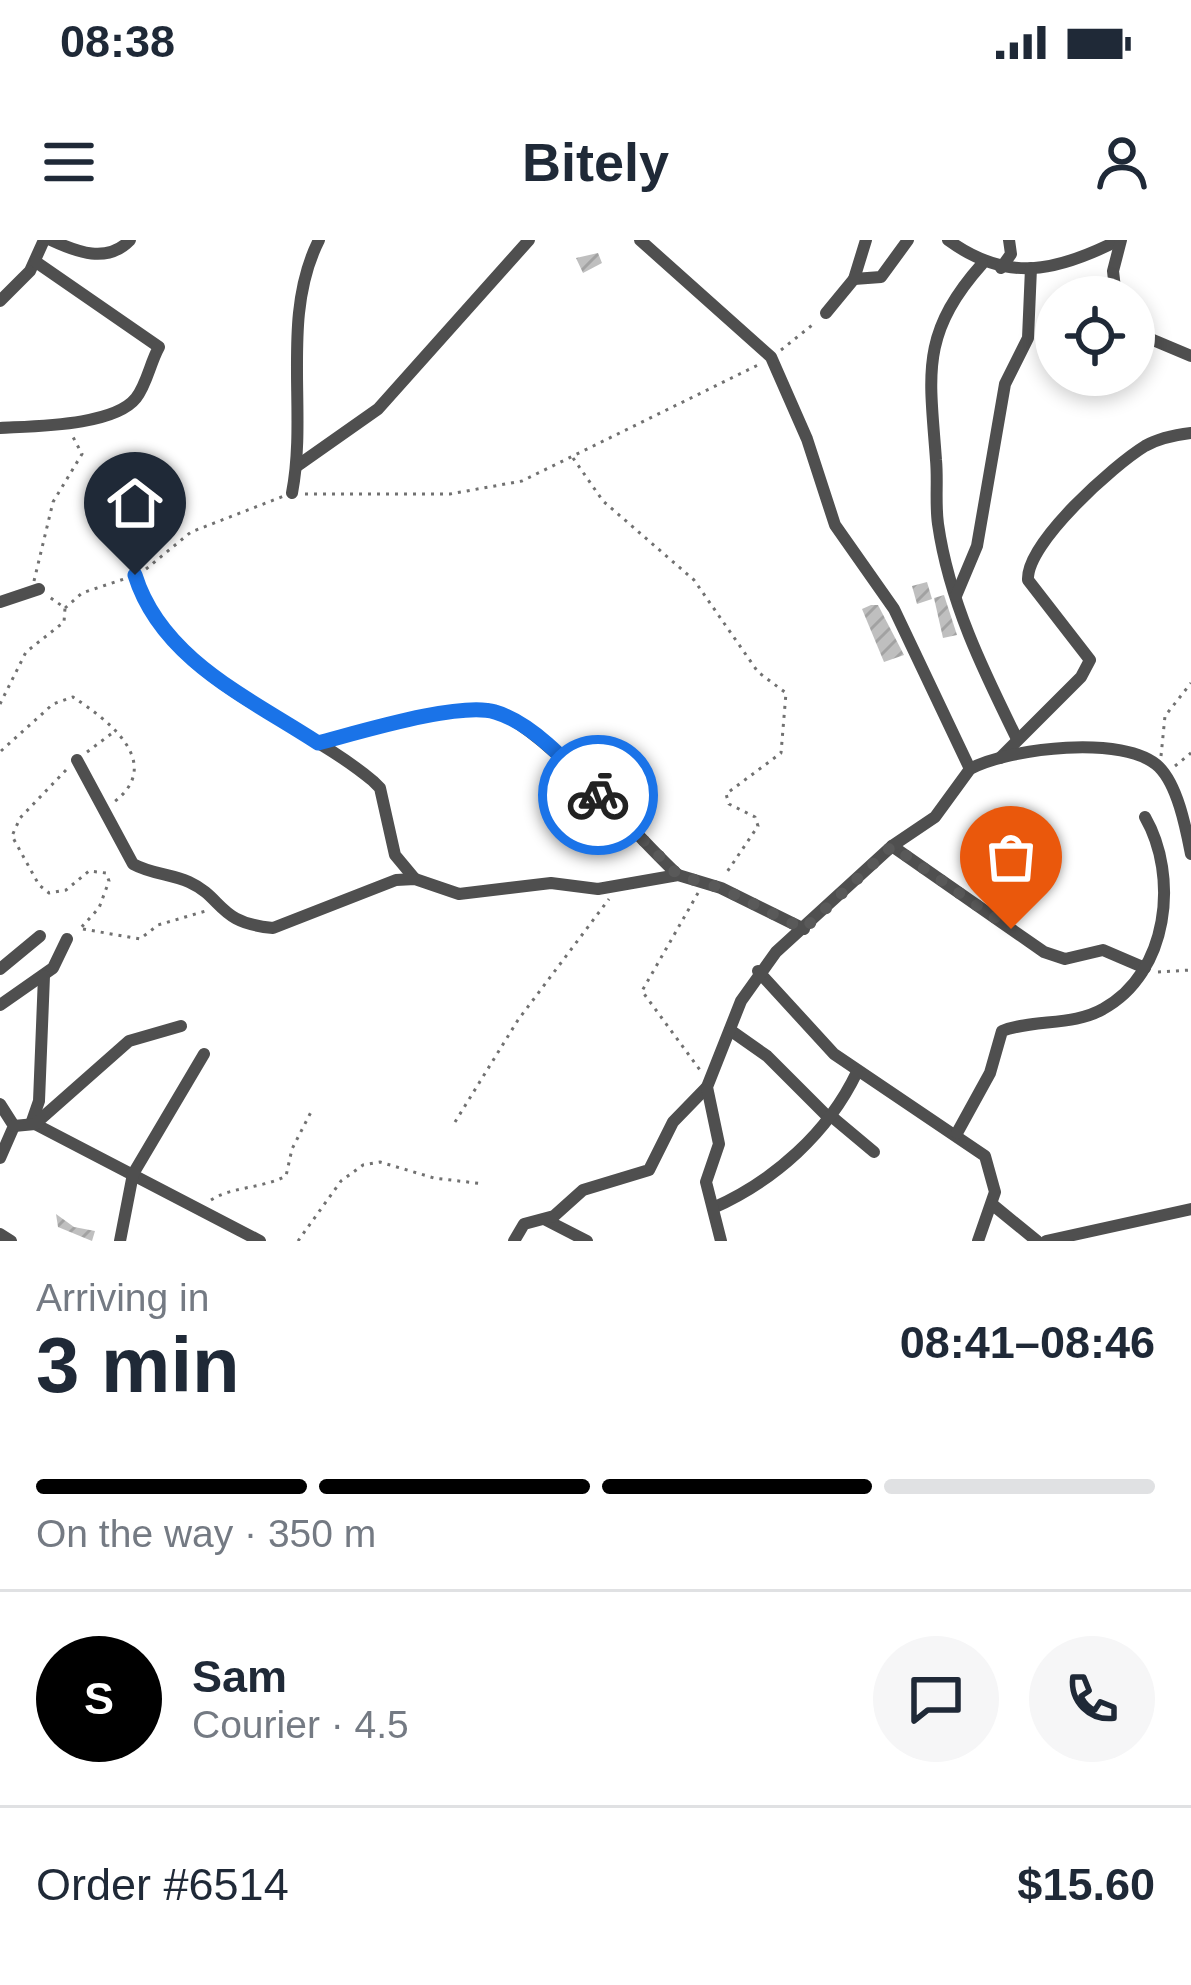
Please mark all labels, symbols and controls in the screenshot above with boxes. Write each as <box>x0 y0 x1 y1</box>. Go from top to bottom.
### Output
text: 08:38 <box>60 16 175 67</box>
icon: menu <box>36 129 102 195</box>
icon: person <box>1089 129 1155 195</box>
text: Bitely <box>522 132 669 192</box>
map controls <box>1035 276 1155 396</box>
button: locate <box>1035 276 1155 396</box>
pin <box>84 452 186 575</box>
icon: home <box>102 470 168 536</box>
courier <box>538 735 658 855</box>
icon: bike <box>565 762 631 828</box>
pin <box>960 806 1062 929</box>
icon: bag <box>978 824 1044 890</box>
text: Arriving in <box>36 1276 209 1319</box>
text: 08:41–08:46 <box>900 1317 1155 1368</box>
text: 3 min <box>36 1321 240 1409</box>
text: On the way · 350 m <box>36 1512 376 1555</box>
button: chat <box>873 1636 999 1762</box>
button: phone <box>1029 1636 1155 1762</box>
text: Sam <box>192 1651 287 1702</box>
text: S <box>84 1673 114 1724</box>
text: Courier · 4.5 <box>192 1703 409 1746</box>
text: Order #6514 <box>36 1859 289 1910</box>
text: $15.60 <box>1017 1859 1155 1910</box>

